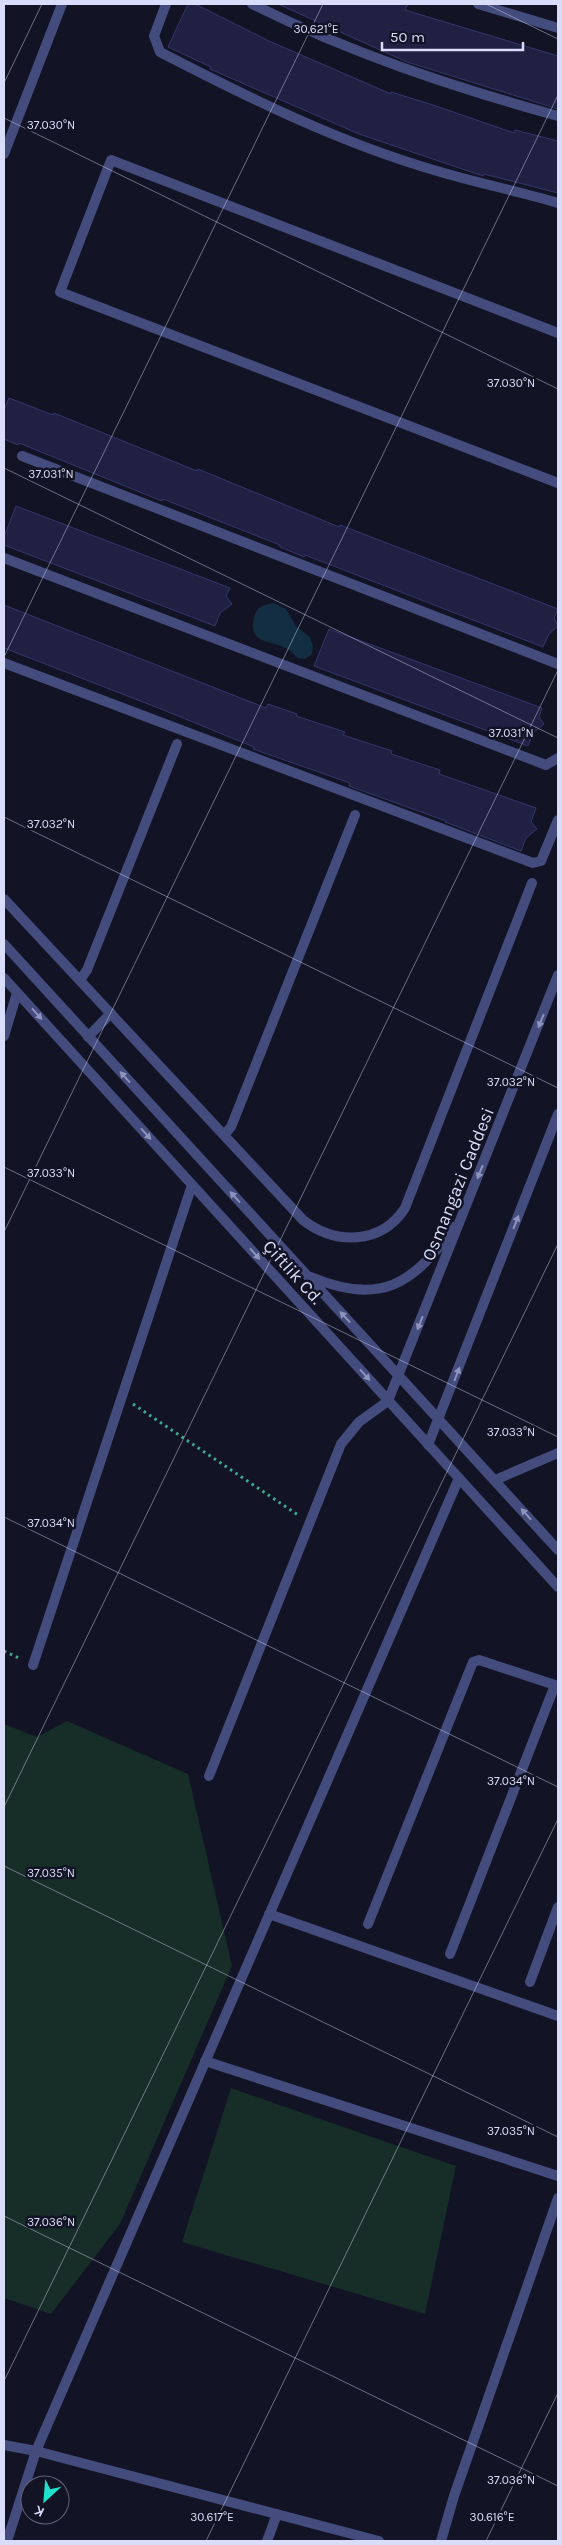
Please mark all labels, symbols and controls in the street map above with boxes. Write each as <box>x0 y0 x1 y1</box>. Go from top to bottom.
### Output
scale bar <box>382 20 523 52</box>
text: 30.621°E <box>294 22 338 36</box>
text: 50 m <box>390 28 425 46</box>
text: 37.030°N <box>27 118 75 132</box>
text: 37.030°N <box>487 376 535 390</box>
text: 37.031°N <box>28 467 74 481</box>
text: 37.031°N <box>488 726 534 740</box>
text: 37.032°N <box>27 817 75 831</box>
one-way arrow <box>31 1008 43 1020</box>
one-way arrow <box>536 1014 544 1028</box>
one-way arrow <box>119 1072 131 1084</box>
text: 37.032°N <box>487 1075 535 1089</box>
street label: Osmangazi Caddesi <box>417 1104 499 1264</box>
one-way arrow <box>140 1128 152 1140</box>
one-way arrow <box>476 1165 484 1180</box>
text: 37.033°N <box>27 1166 75 1180</box>
one-way arrow <box>229 1191 241 1203</box>
one-way arrow <box>512 1214 520 1229</box>
street label: Çiftlik Cd. <box>258 1235 328 1309</box>
one-way arrow <box>250 1248 261 1261</box>
one-way arrow <box>339 1310 350 1323</box>
one-way arrow <box>416 1316 424 1331</box>
one-way arrow <box>453 1366 461 1381</box>
one-way arrow <box>359 1368 371 1380</box>
text: 37.033°N <box>487 1425 535 1439</box>
one-way arrow <box>520 1507 531 1520</box>
text: 37.034°N <box>27 1516 75 1530</box>
text: 37.034°N <box>487 1774 535 1788</box>
text: 37.035°N <box>27 1866 75 1880</box>
text: 37.035°N <box>487 2124 535 2138</box>
text: 37.036°N <box>27 2215 75 2229</box>
text: 37.036°N <box>487 2473 535 2487</box>
north arrow <box>20 2475 70 2525</box>
text: K <box>31 2501 47 2521</box>
text: 30.617°E <box>190 2510 234 2524</box>
text: 30.616°E <box>470 2510 514 2524</box>

